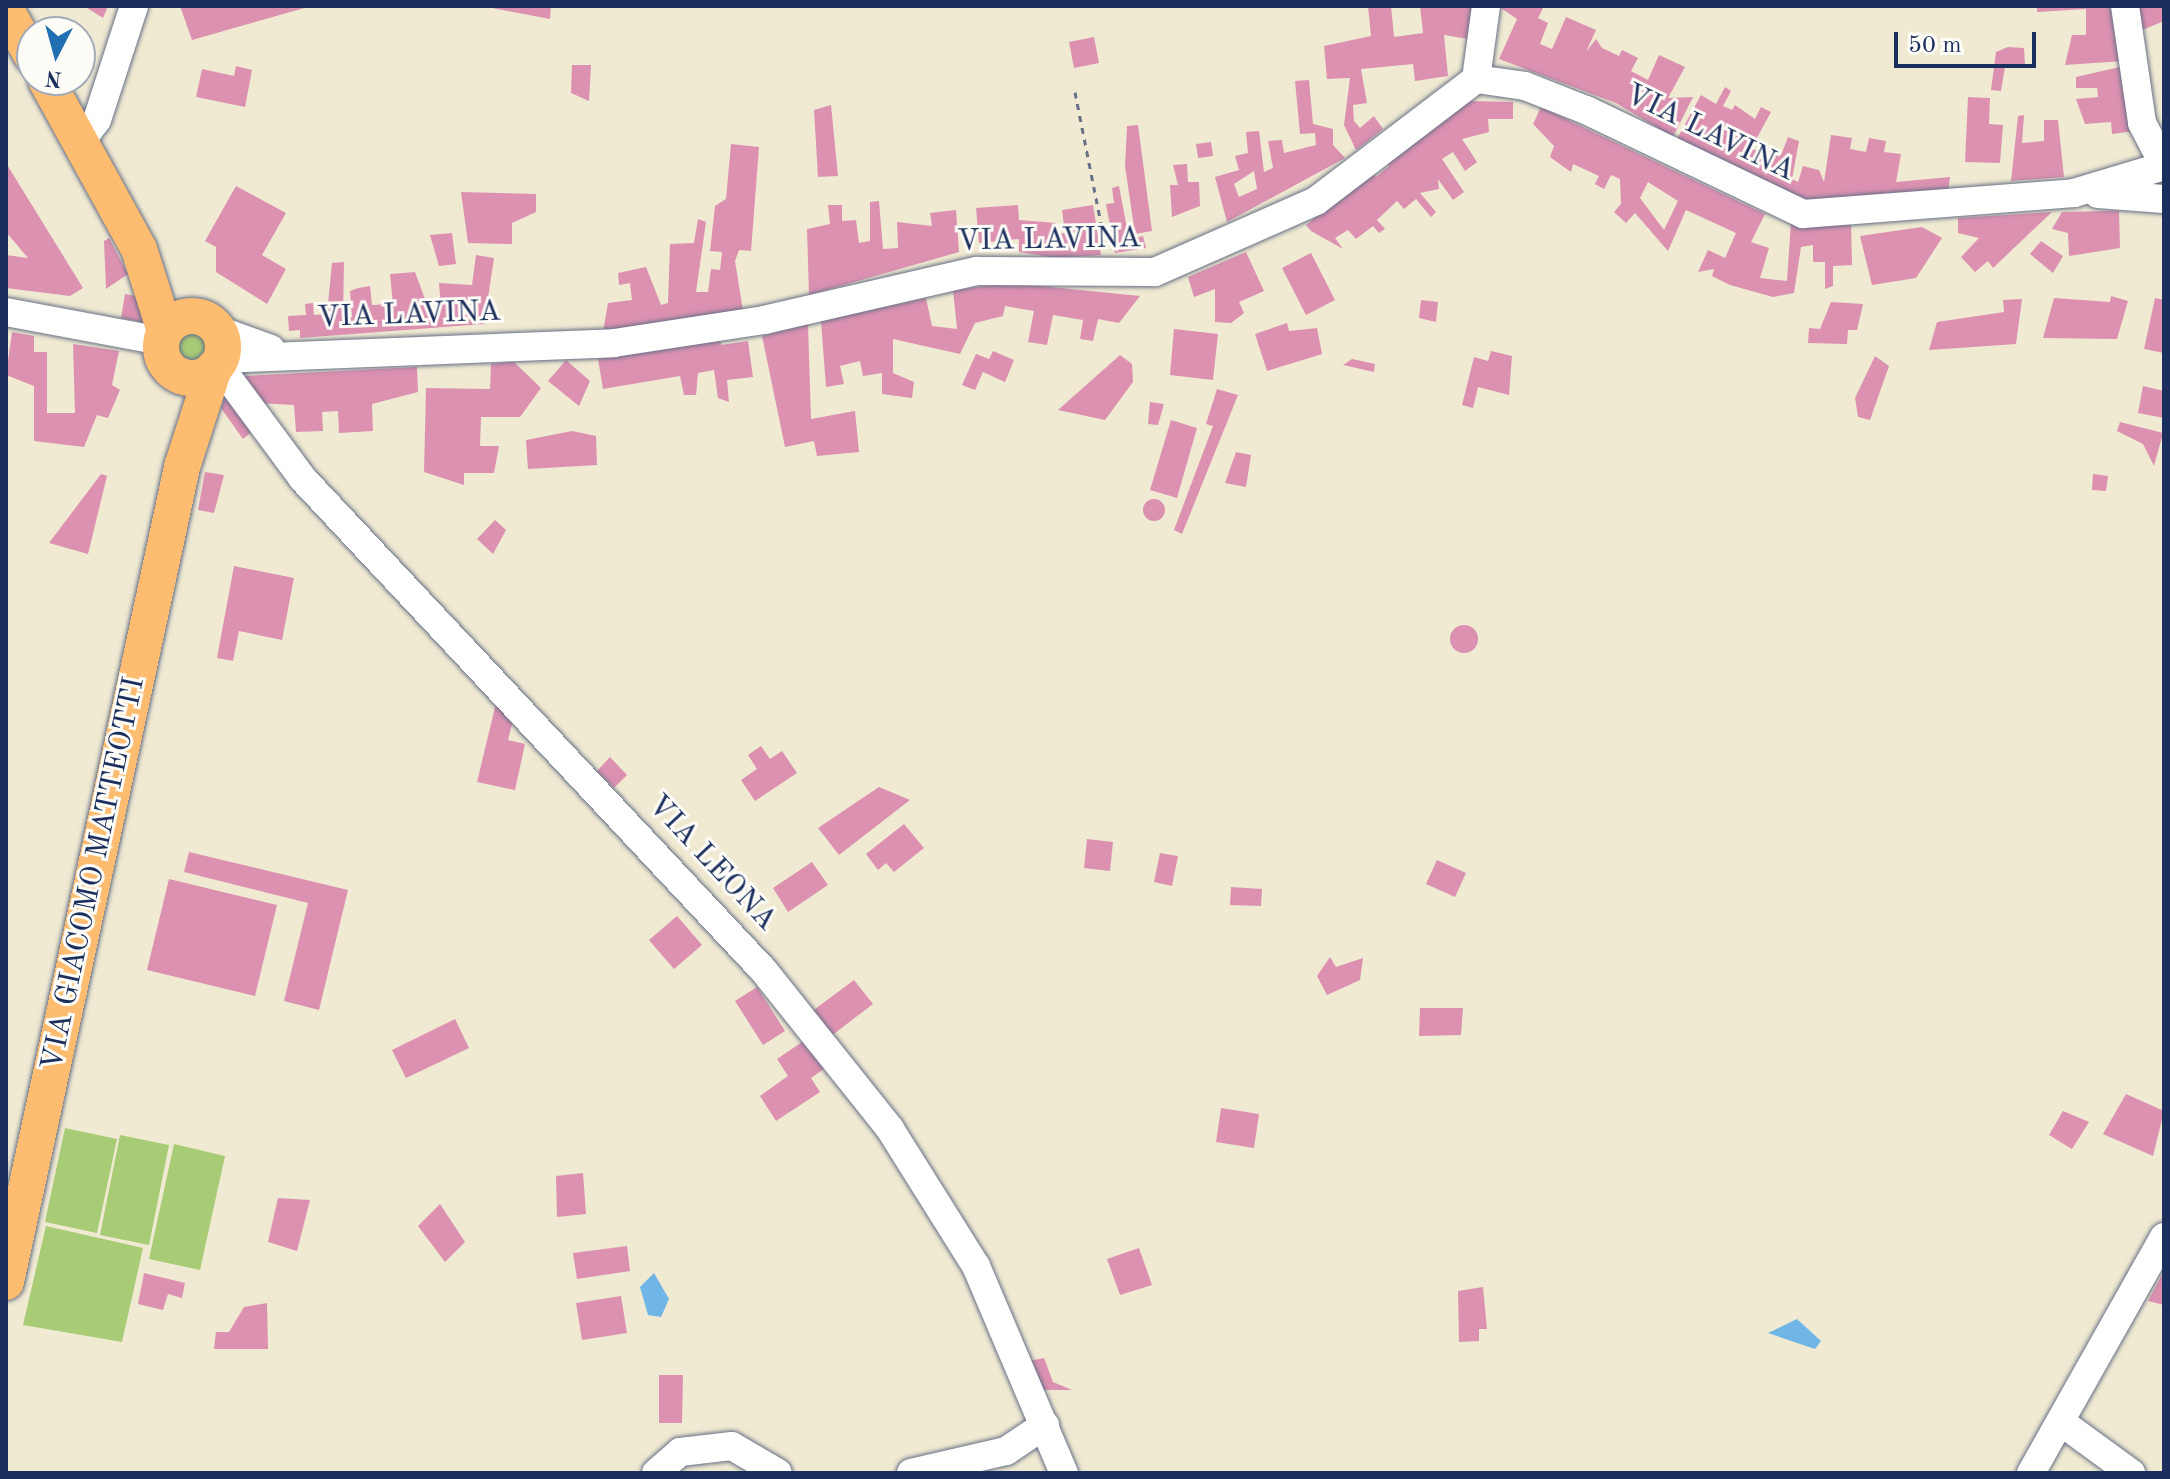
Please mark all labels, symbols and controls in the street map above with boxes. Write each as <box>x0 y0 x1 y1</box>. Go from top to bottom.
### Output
north arrow <box>16 16 96 96</box>
scale bar <box>1898 16 2040 66</box>
text: 50 m <box>1908 34 1962 58</box>
text: N <box>44 66 63 90</box>
street label: VIA LAVINA <box>1619 76 1801 190</box>
street label: VIA LAVINA <box>956 220 1142 260</box>
street label: VIA LAVINA <box>316 294 502 336</box>
street label: VIA GIACOMO MATTEOTTI <box>35 674 153 1074</box>
street label: VIA LEONA <box>640 787 784 939</box>

